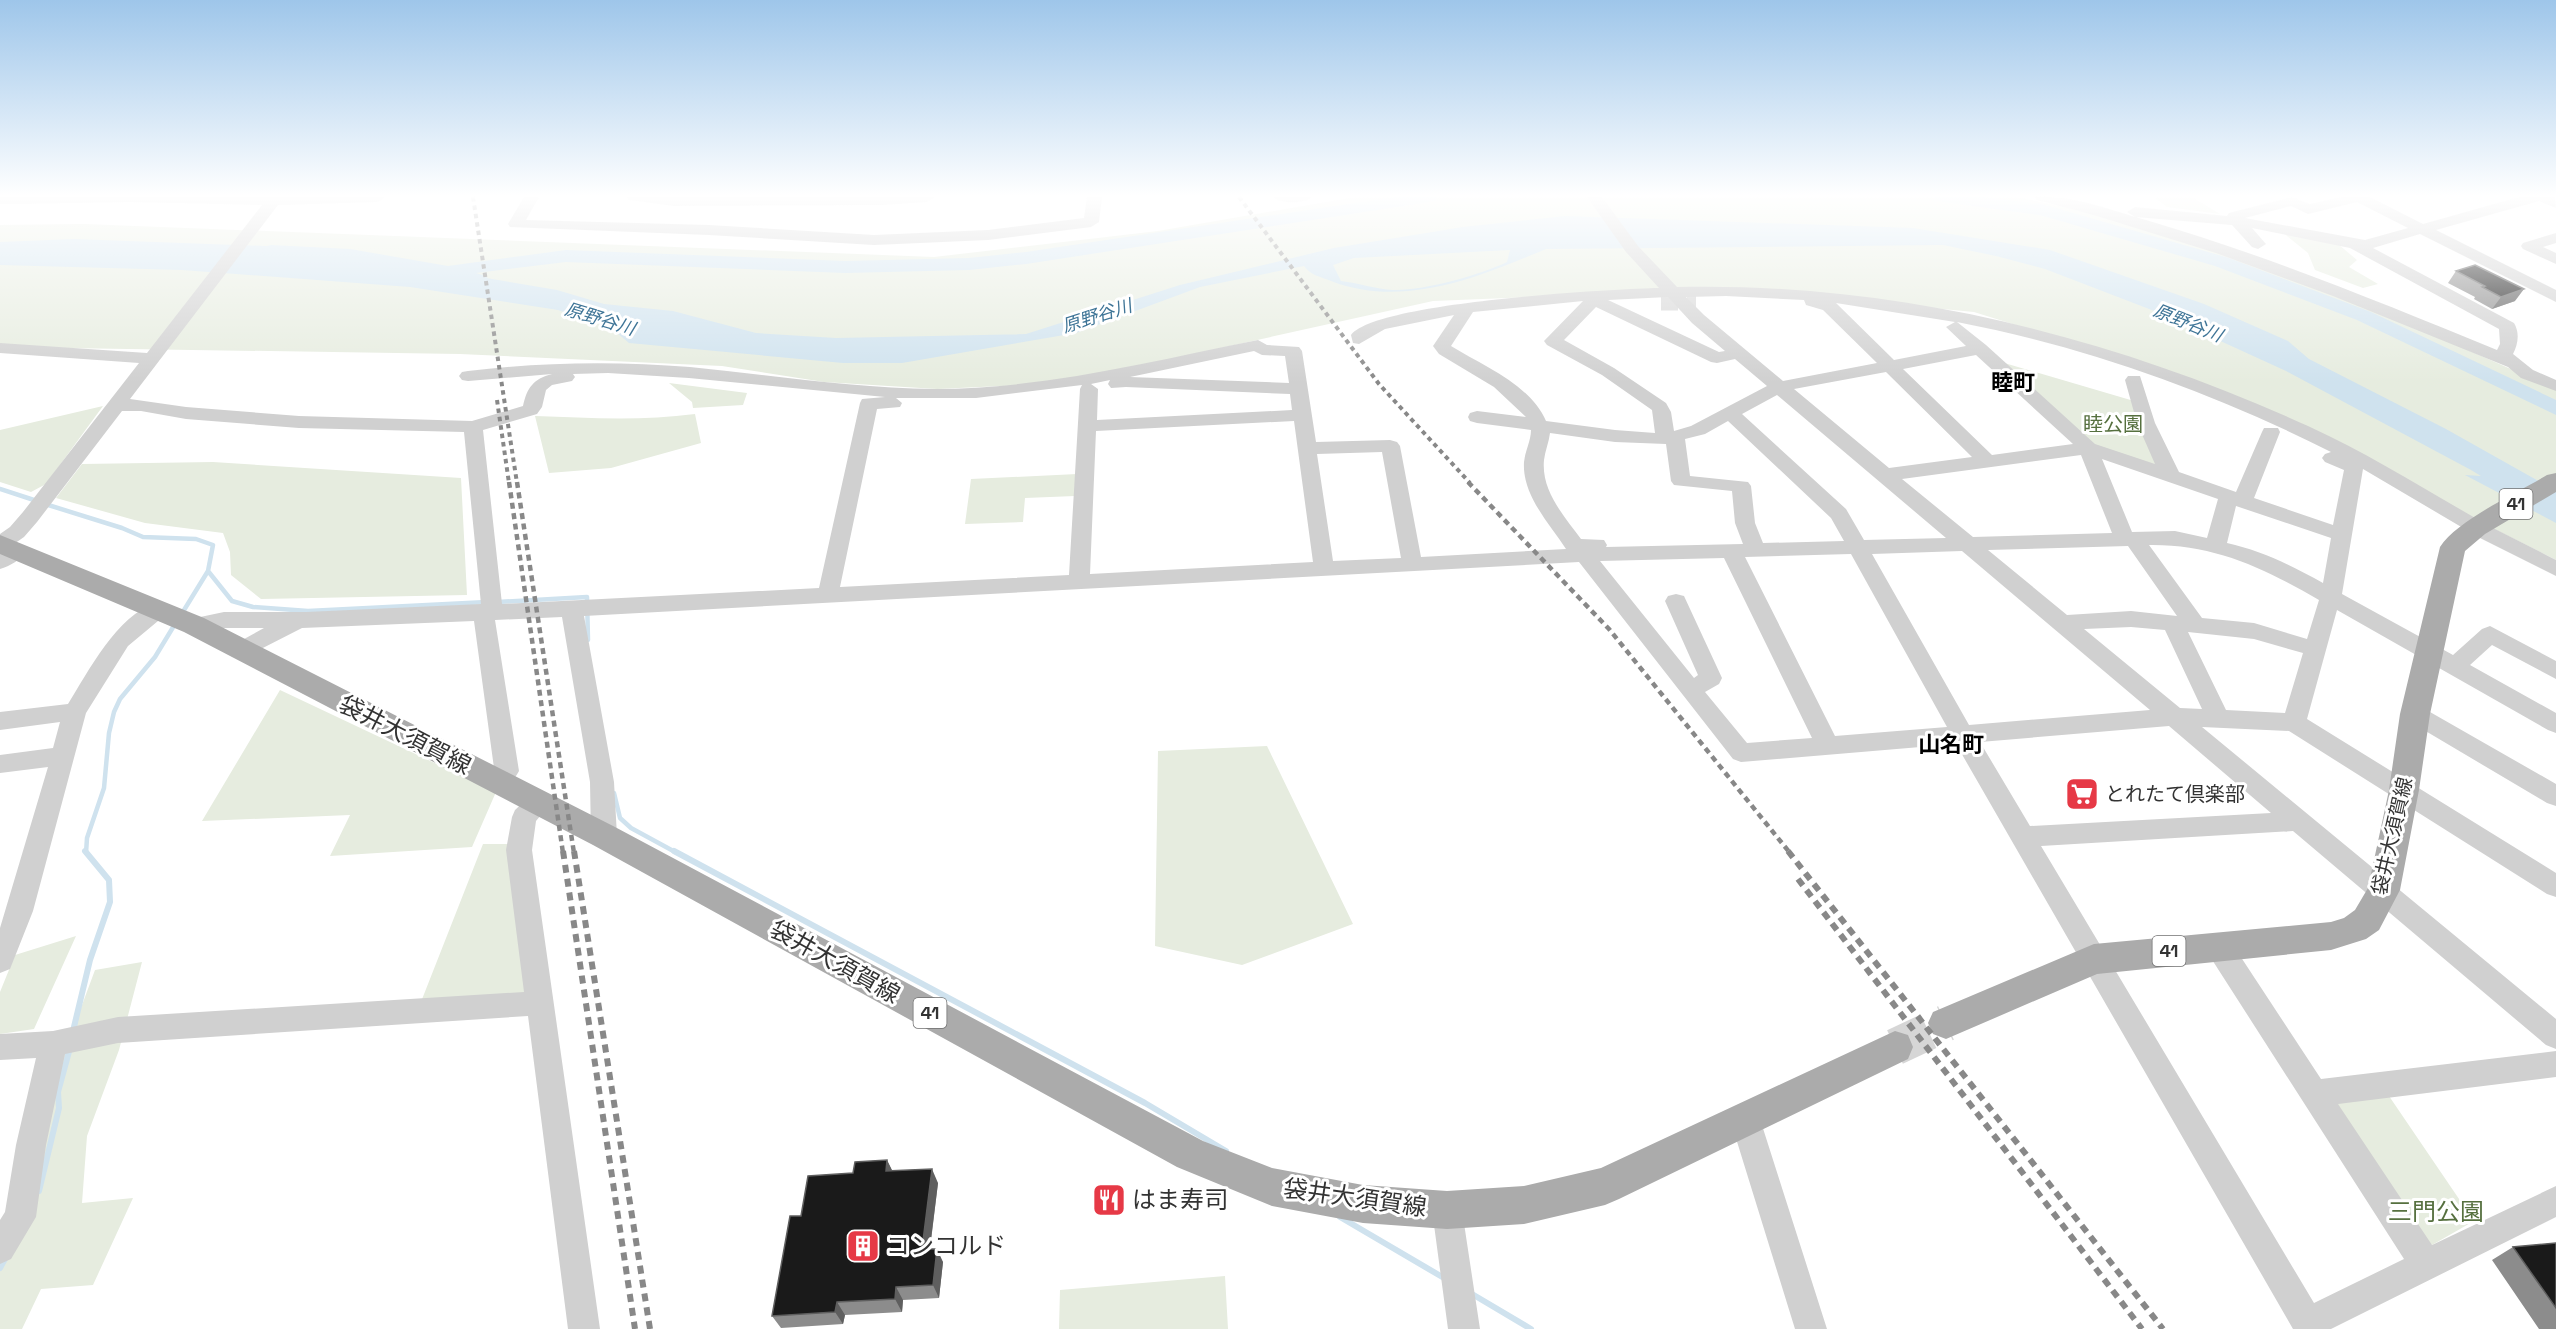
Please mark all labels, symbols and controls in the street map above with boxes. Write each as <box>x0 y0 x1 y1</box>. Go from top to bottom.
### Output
water label: 原野谷川 <box>1059 293 1137 338</box>
water label: 原野谷川 <box>562 297 640 341</box>
water label: 原野谷川 <box>2151 298 2228 347</box>
district label: 睦町 <box>1991 368 2035 396</box>
park label: 睦公園 <box>2083 411 2143 437</box>
road number: 41 <box>2500 489 2532 519</box>
street label: 袋井大須賀線 <box>334 688 476 781</box>
district label: 山名町 <box>1918 730 1984 758</box>
street label: 袋井大須賀線 <box>2366 775 2418 897</box>
supermarket icon: とれたて倶楽部 <box>2064 776 2100 812</box>
place label: とれたて倶楽部 <box>2105 781 2245 807</box>
street label: 袋井大須賀線 <box>765 913 906 1010</box>
road number: 41 <box>2152 936 2186 966</box>
road number: 41 <box>914 998 946 1028</box>
street label: 袋井大須賀線 <box>1282 1172 1429 1223</box>
restaurant icon: はま寿司 <box>1091 1182 1127 1218</box>
place label: はま寿司 <box>1132 1184 1228 1215</box>
park label: 三門公園 <box>2388 1196 2484 1227</box>
building icon: コンコルド <box>845 1228 881 1264</box>
place label: コンコルド <box>886 1230 1006 1261</box>

